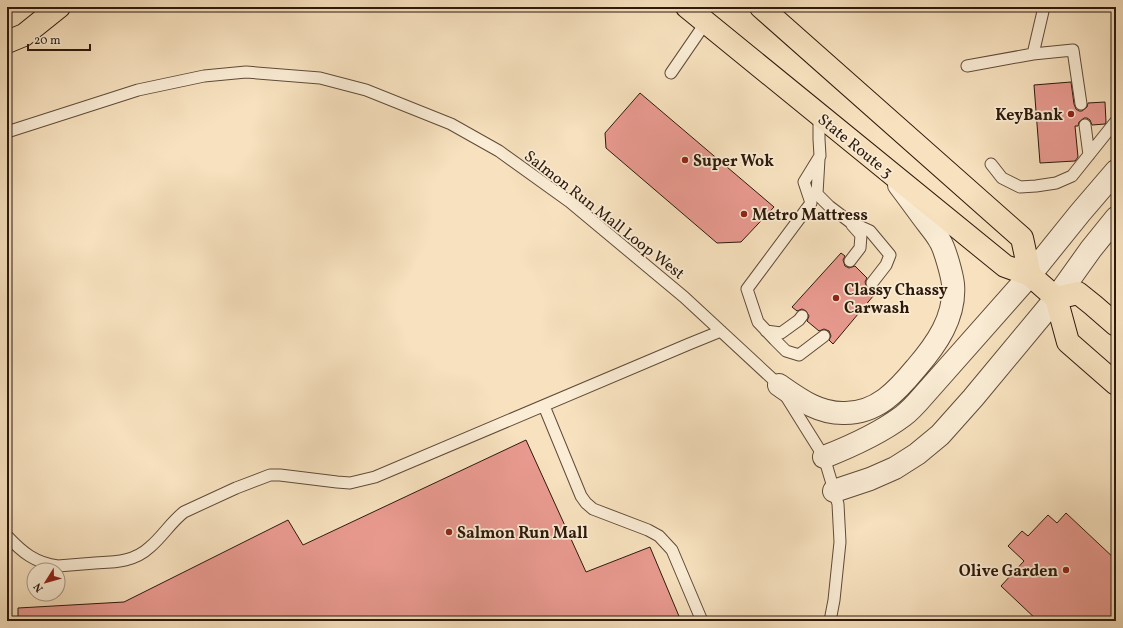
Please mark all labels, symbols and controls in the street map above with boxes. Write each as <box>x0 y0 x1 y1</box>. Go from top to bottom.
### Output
scale bar <box>28 26 90 52</box>
text: 20 m <box>34 33 61 49</box>
place label: KeyBank <box>995 105 1063 127</box>
street label: State Route 3 <box>812 109 897 184</box>
marker: KeyBank <box>1066 109 1076 119</box>
street label: Salmon Run Mall Loop West <box>519 146 689 285</box>
place label: Super Wok <box>693 151 774 173</box>
marker: Super Wok <box>680 155 690 165</box>
place label: Metro Mattress <box>752 205 868 227</box>
marker: Metro Mattress <box>739 209 749 219</box>
place label: Classy Chassy Carwash <box>844 280 948 320</box>
marker: Classy Chassy Carwash <box>831 293 841 303</box>
place label: Salmon Run Mall <box>457 523 589 545</box>
marker: Salmon Run Mall <box>444 527 454 537</box>
place label: Olive Garden <box>959 561 1058 583</box>
north arrow <box>26 562 66 602</box>
marker: Olive Garden <box>1061 565 1071 575</box>
text: N <box>31 579 48 595</box>

